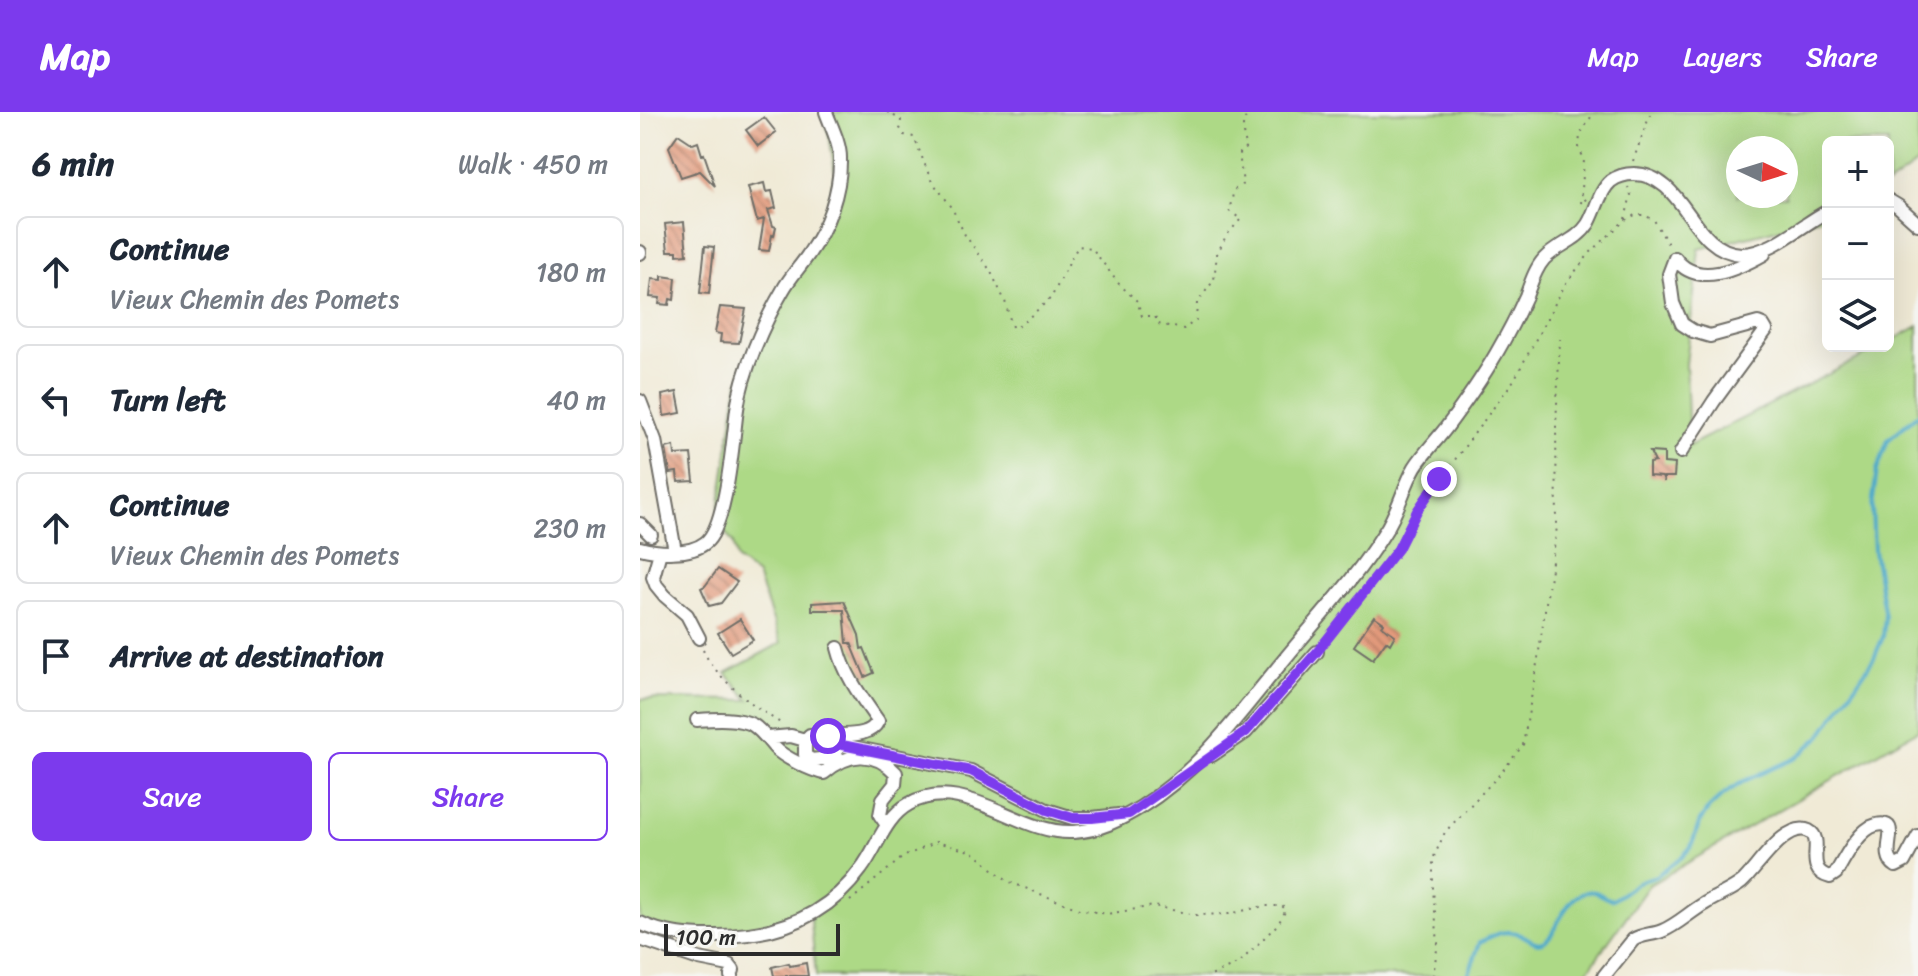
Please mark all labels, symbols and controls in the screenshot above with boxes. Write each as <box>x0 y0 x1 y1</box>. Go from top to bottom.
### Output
text: Map <box>40 23 110 90</box>
text: Map <box>1587 32 1639 81</box>
text: Layers <box>1683 32 1762 81</box>
text: Share <box>1806 32 1878 81</box>
text: 6 min <box>32 134 114 194</box>
north arrow <box>1726 136 1798 208</box>
map controls <box>1822 136 1894 352</box>
button: + <box>1822 136 1894 208</box>
text: Walk · 450 m <box>458 141 608 187</box>
button: − <box>1822 208 1894 280</box>
text: Continue <box>110 222 229 276</box>
text: 180 m <box>536 249 606 295</box>
icon: ahead <box>34 250 78 294</box>
text: Vieux Chemin des Pomets <box>110 276 399 322</box>
button: layers <box>1822 280 1894 352</box>
text: Turn left <box>110 373 226 427</box>
text: 40 m <box>547 377 606 423</box>
icon: left <box>34 378 78 422</box>
route end <box>1421 461 1457 497</box>
text: Continue <box>110 478 229 532</box>
text: 230 m <box>534 505 606 551</box>
icon: ahead <box>34 506 78 550</box>
text: Vieux Chemin des Pomets <box>110 532 399 578</box>
text: Arrive at destination <box>110 629 384 683</box>
icon: arrive <box>34 634 78 678</box>
route start <box>810 718 846 754</box>
button: Save <box>32 752 312 841</box>
button: Share <box>328 752 608 841</box>
text: 100 m <box>676 918 736 957</box>
scale bar <box>664 920 840 956</box>

